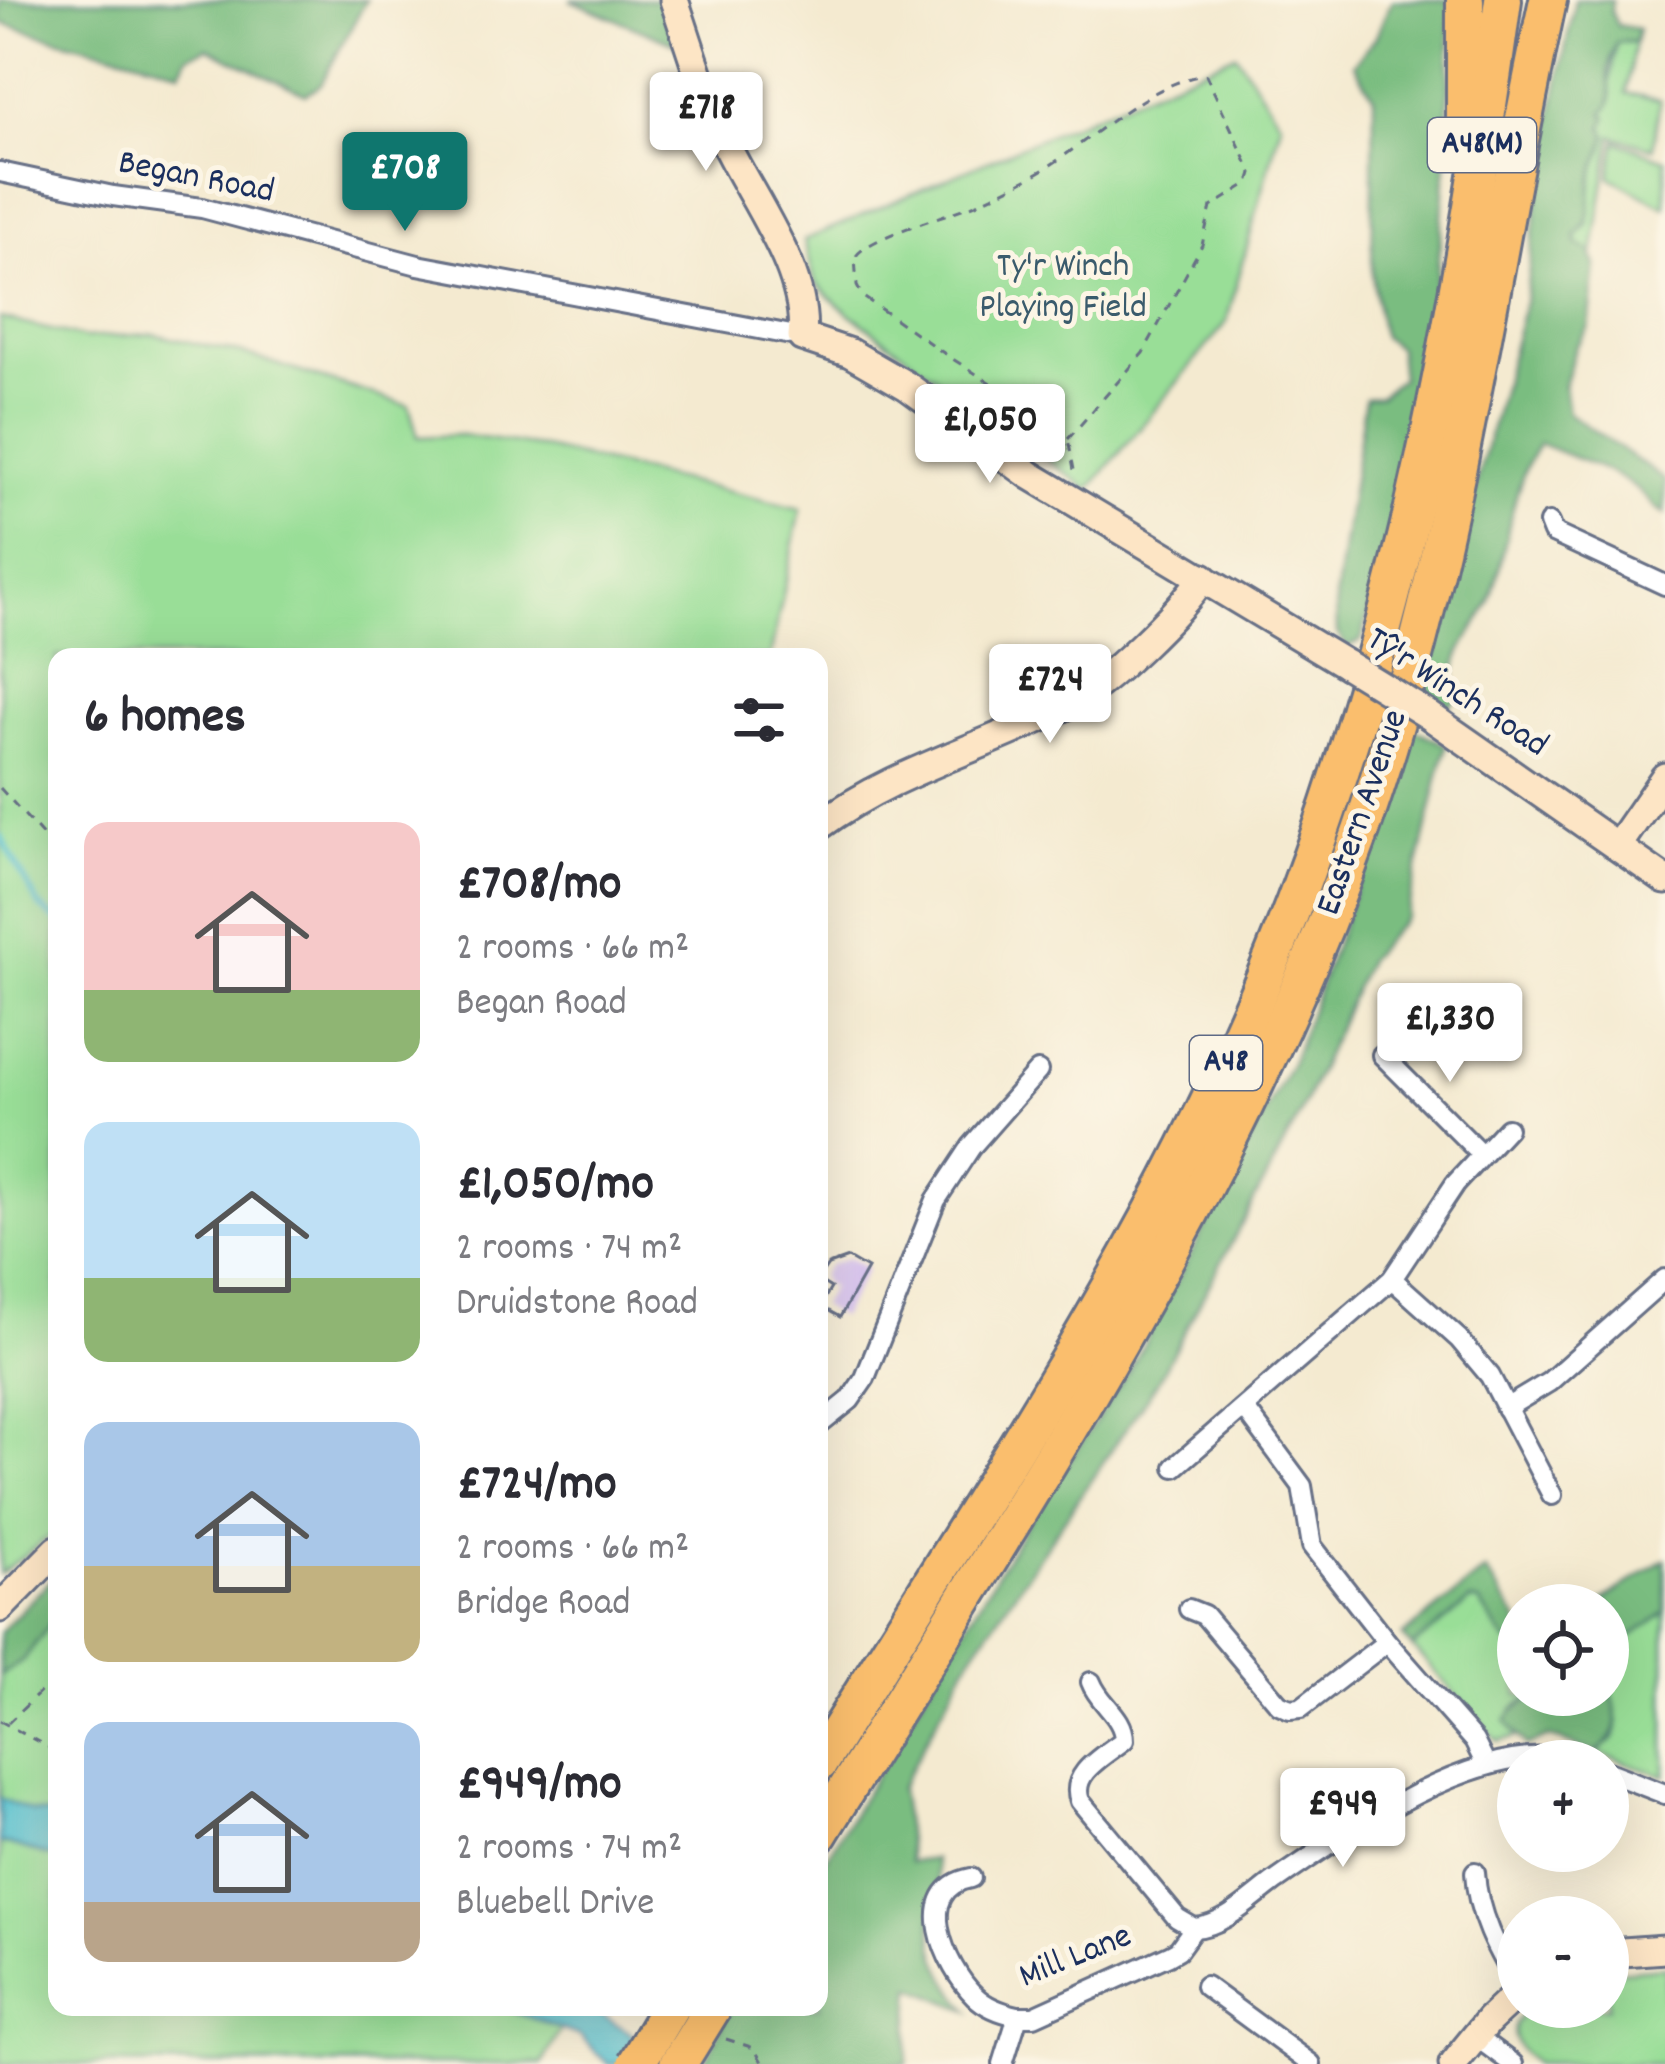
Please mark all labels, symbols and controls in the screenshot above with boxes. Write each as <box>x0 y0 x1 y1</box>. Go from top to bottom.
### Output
pin: £718 <box>635 72 777 174</box>
text: £718 <box>677 83 735 138</box>
road number: A48(M) <box>1428 118 1536 172</box>
pin: £708 <box>334 132 476 234</box>
street label: Began Road <box>114 138 278 220</box>
text: £708 <box>369 143 441 198</box>
park label: Ty'r Winch Playing Field <box>979 242 1147 335</box>
pin: £1,050 <box>892 384 1088 486</box>
text: £1,050 <box>942 395 1038 450</box>
street label: Tŷ'r Winch Road <box>1355 616 1557 772</box>
pin: £724 <box>979 644 1121 746</box>
text: £724 <box>1016 655 1084 710</box>
text: 6 homes <box>84 684 246 756</box>
icon: filters <box>726 687 792 753</box>
street label: Eastern Avenue <box>1305 703 1423 923</box>
text: £708/mo <box>456 851 622 923</box>
icon: home <box>180 870 324 1014</box>
text: 2 rooms · 66 m² <box>456 923 689 978</box>
text: Began Road <box>456 978 627 1033</box>
pin: £1,330 <box>1352 983 1548 1085</box>
text: £1,330 <box>1404 994 1496 1049</box>
road number: A48 <box>1190 1036 1262 1090</box>
text: £1,050/mo <box>456 1151 654 1223</box>
icon: home <box>180 1170 324 1314</box>
text: 2 rooms · 74 m² <box>456 1223 682 1278</box>
text: Druidstone Road <box>456 1278 698 1333</box>
text: £724/mo <box>456 1451 617 1523</box>
icon: home <box>180 1470 324 1614</box>
text: 2 rooms · 66 m² <box>456 1523 689 1578</box>
text: Bridge Road <box>456 1578 631 1633</box>
map controls <box>1497 1584 1629 2028</box>
button: locate <box>1497 1584 1629 1716</box>
button: + <box>1497 1740 1629 1872</box>
text: £949/mo <box>456 1751 622 1823</box>
pin: £949 <box>1272 1768 1414 1870</box>
icon: home <box>180 1770 324 1914</box>
text: £949 <box>1307 1779 1379 1834</box>
text: 2 rooms · 74 m² <box>456 1823 682 1878</box>
text: Bluebell Drive <box>456 1878 654 1933</box>
button: − <box>1497 1896 1629 2028</box>
street label: Mill Lane <box>1012 1912 1140 2004</box>

